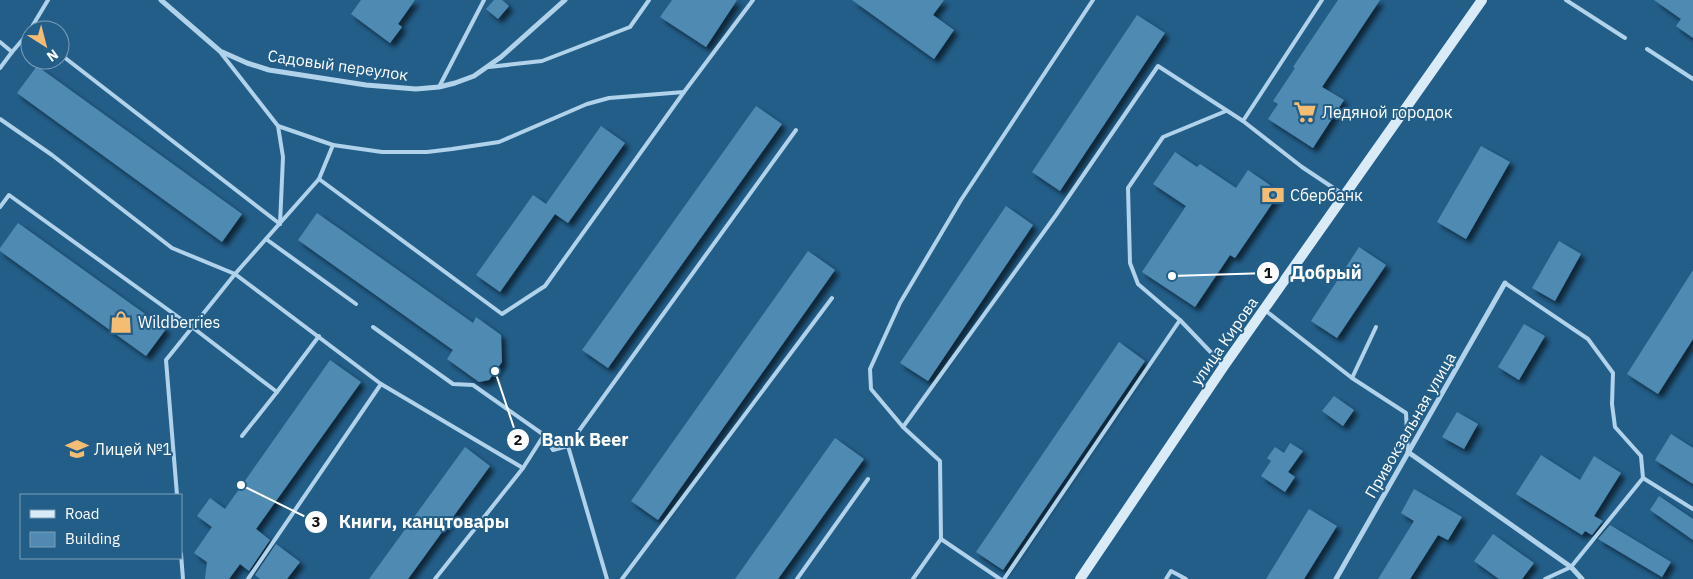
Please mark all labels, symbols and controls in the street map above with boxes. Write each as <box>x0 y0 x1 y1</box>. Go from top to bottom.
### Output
north arrow <box>20 20 70 70</box>
text: N <box>43 45 62 66</box>
street label: Садовый переулок <box>267 45 410 85</box>
supermarket icon: Ледяной городок <box>1292 99 1318 125</box>
place label: Ледяной городок <box>1322 102 1453 122</box>
bank icon: Сбербанк <box>1260 182 1286 208</box>
place label: Сбербанк <box>1290 185 1363 205</box>
callout: Добрый <box>1256 257 1372 290</box>
text: Добрый <box>1290 261 1362 284</box>
text: 1 <box>1263 263 1273 282</box>
street label: улица Кирова <box>1186 292 1262 389</box>
shop icon: Wildberries <box>108 309 134 335</box>
place label: Wildberries <box>138 312 220 332</box>
street label: Привокзальная улица <box>1360 348 1460 501</box>
callout: Bank Beer <box>506 423 638 456</box>
text: Bank Beer <box>541 428 629 451</box>
text: 2 <box>513 430 523 449</box>
school or university icon: Лицей №1 <box>64 436 90 462</box>
place label: Лицей №1 <box>94 439 172 459</box>
legend <box>20 494 182 559</box>
text: Road <box>65 504 100 523</box>
callout: Книги, канцтовары <box>303 505 519 538</box>
text: Книги, канцтовары <box>339 510 509 533</box>
text: 3 <box>311 512 321 531</box>
text: Building <box>65 529 120 548</box>

